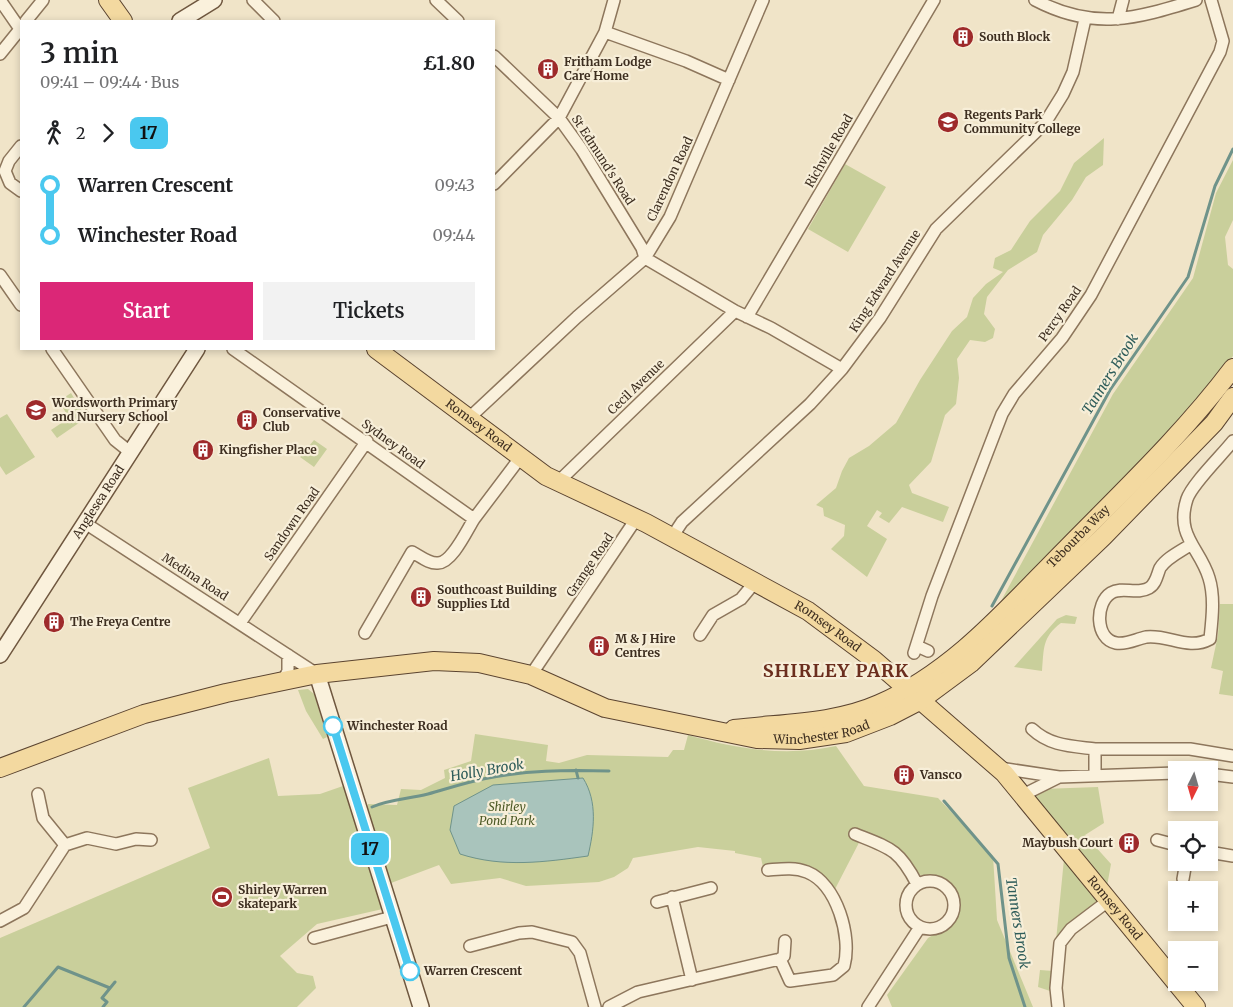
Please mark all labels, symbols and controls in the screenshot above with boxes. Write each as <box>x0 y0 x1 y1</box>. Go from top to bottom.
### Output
building icon: South Block <box>951 25 975 49</box>
place label: South Block <box>979 29 1050 44</box>
text: 3 min <box>40 35 119 71</box>
text: £1.80 <box>423 51 475 75</box>
place label: Fritham Lodge Care Home <box>564 54 652 83</box>
building icon: Fritham Lodge Care Home <box>536 57 560 81</box>
text: 09:41 – 09:44 · Bus <box>40 72 179 92</box>
place label: Regents Park Community College <box>964 107 1081 136</box>
school or university icon: Regents Park Community College <box>936 110 960 134</box>
street label: Richville Road <box>802 111 856 190</box>
street label: St Edmund's Road <box>569 112 638 208</box>
icon: walk <box>40 119 68 147</box>
icon: forward <box>94 119 122 147</box>
text: 17 <box>140 121 158 144</box>
text: 2 <box>76 123 86 143</box>
street label: Clarendon Road <box>643 134 696 223</box>
text: Warren Crescent <box>78 173 233 197</box>
text: 09:43 <box>435 175 475 195</box>
text: Winchester Road <box>78 223 237 247</box>
text: 09:44 <box>433 225 475 245</box>
street label: King Edward Avenue <box>846 227 923 335</box>
button: Start <box>40 282 253 340</box>
button: Tickets <box>263 282 475 340</box>
street label: Percy Road <box>1035 283 1084 344</box>
water label: Tanners Brook <box>1078 330 1142 418</box>
street label: Cecil Avenue <box>604 356 667 417</box>
place label: Wordsworth Primary and Nursery School <box>51 395 178 424</box>
street label: Romsey Road <box>443 396 515 455</box>
school or university icon: Wordsworth Primary and Nursery School <box>24 398 48 422</box>
place label: Conservative Club <box>263 405 341 434</box>
building icon: Conservative Club <box>235 408 259 432</box>
street label: Sydney Road <box>359 416 428 471</box>
building icon: Kingfisher Place <box>191 438 215 462</box>
place label: Kingfisher Place <box>219 442 317 457</box>
street label: Anglesea Road <box>68 462 127 542</box>
street label: Sandown Road <box>261 484 322 563</box>
street label: Tebourba Way <box>1044 501 1112 571</box>
street label: Grange Road <box>563 530 616 599</box>
street label: Medina Road <box>159 550 231 603</box>
place label: Southcoast Building Supplies Ltd <box>437 582 557 611</box>
building icon: Southcoast Building Supplies Ltd <box>409 585 433 609</box>
street label: Romsey Road <box>792 597 864 655</box>
building icon: The Freya Centre <box>42 610 66 634</box>
place label: The Freya Centre <box>70 614 171 629</box>
place label: M & J Hire Centres <box>615 631 676 660</box>
building icon: M & J Hire Centres <box>587 634 611 658</box>
district label: SHIRLEY PARK <box>763 659 909 682</box>
marker: Winchester Road <box>323 716 343 736</box>
street label: Winchester Road <box>772 717 872 747</box>
place label: Winchester Road <box>346 718 448 733</box>
water label: Holly Brook <box>448 755 525 785</box>
north arrow <box>1168 761 1218 811</box>
map controls <box>1168 761 1218 991</box>
building icon: Vansco <box>892 763 916 787</box>
place label: Vansco <box>919 767 962 782</box>
park label: Shirley Pond Park <box>479 799 535 828</box>
button: locate <box>1168 821 1218 871</box>
building icon: Maybush Court <box>1117 831 1141 855</box>
line badge: 17 <box>348 833 392 865</box>
place label: Maybush Court <box>1022 835 1113 850</box>
text: 17 <box>361 837 379 860</box>
street label: Romsey Road <box>1084 873 1146 943</box>
water label: Tanners Brook <box>1002 876 1034 970</box>
button: + <box>1168 881 1218 931</box>
place label: Shirley Warren skatepark <box>238 882 327 911</box>
sports icon: Shirley Warren skatepark <box>210 885 234 909</box>
button: − <box>1168 941 1218 991</box>
marker: Warren Crescent <box>400 961 420 981</box>
place label: Warren Crescent <box>423 963 522 978</box>

